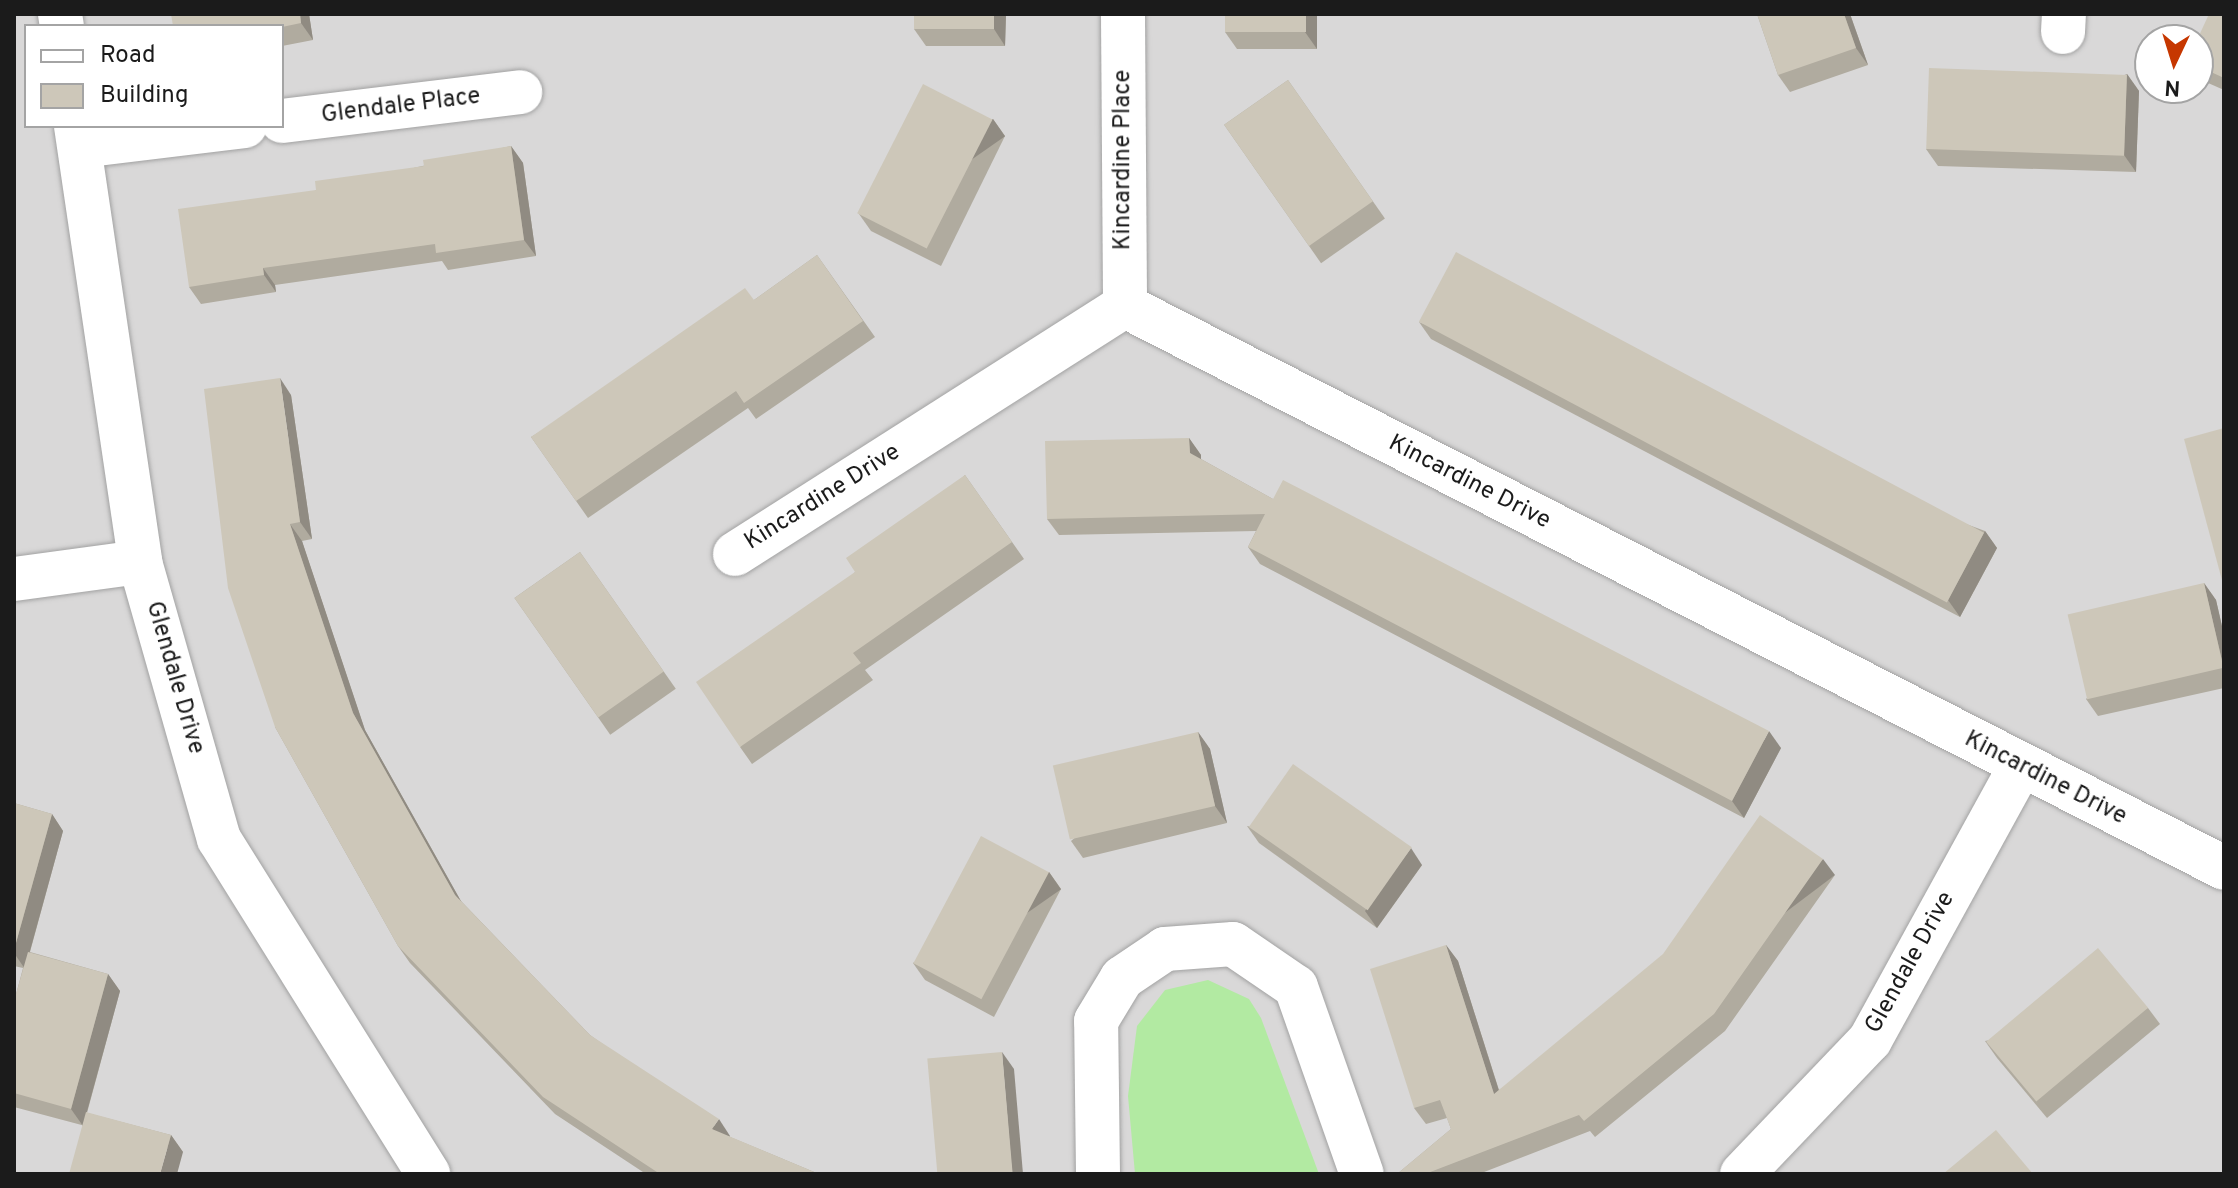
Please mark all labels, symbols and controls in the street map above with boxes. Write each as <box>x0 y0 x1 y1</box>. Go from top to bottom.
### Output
legend <box>24 24 284 128</box>
north arrow <box>2134 24 2214 104</box>
text: Road <box>100 41 156 71</box>
street label: Kincardine Place <box>1110 70 1138 250</box>
text: N <box>2164 72 2181 100</box>
text: Building <box>100 81 189 111</box>
street label: Glendale Place <box>320 83 482 131</box>
street label: Kincardine Drive <box>1383 430 1555 536</box>
street label: Kincardine Drive <box>740 439 906 557</box>
street label: Glendale Drive <box>138 598 210 758</box>
street label: Kincardine Drive <box>1959 726 2131 832</box>
street label: Glendale Drive <box>1860 887 1962 1039</box>

